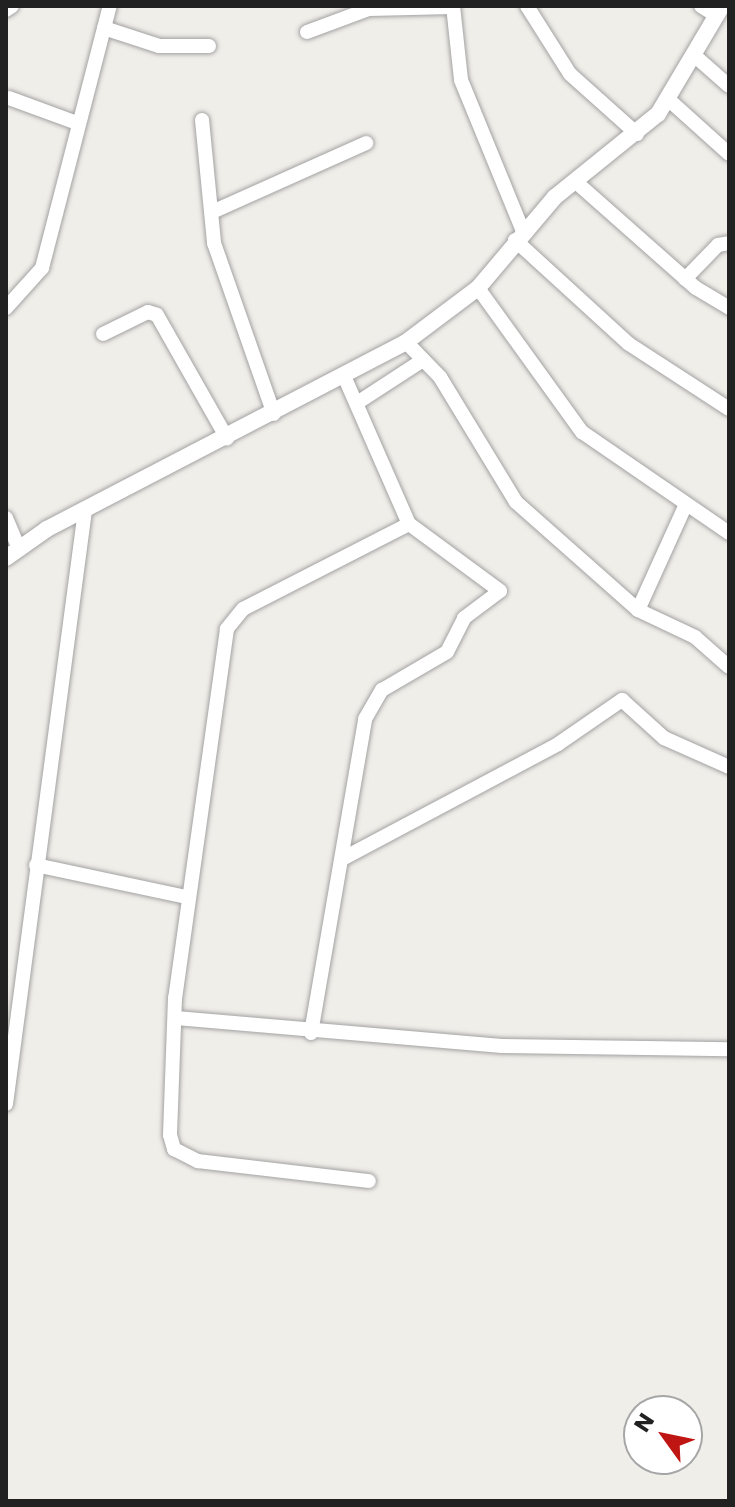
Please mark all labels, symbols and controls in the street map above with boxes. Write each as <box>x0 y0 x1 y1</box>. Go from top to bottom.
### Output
north arrow <box>623 1395 703 1475</box>
text: N <box>627 1407 662 1438</box>

